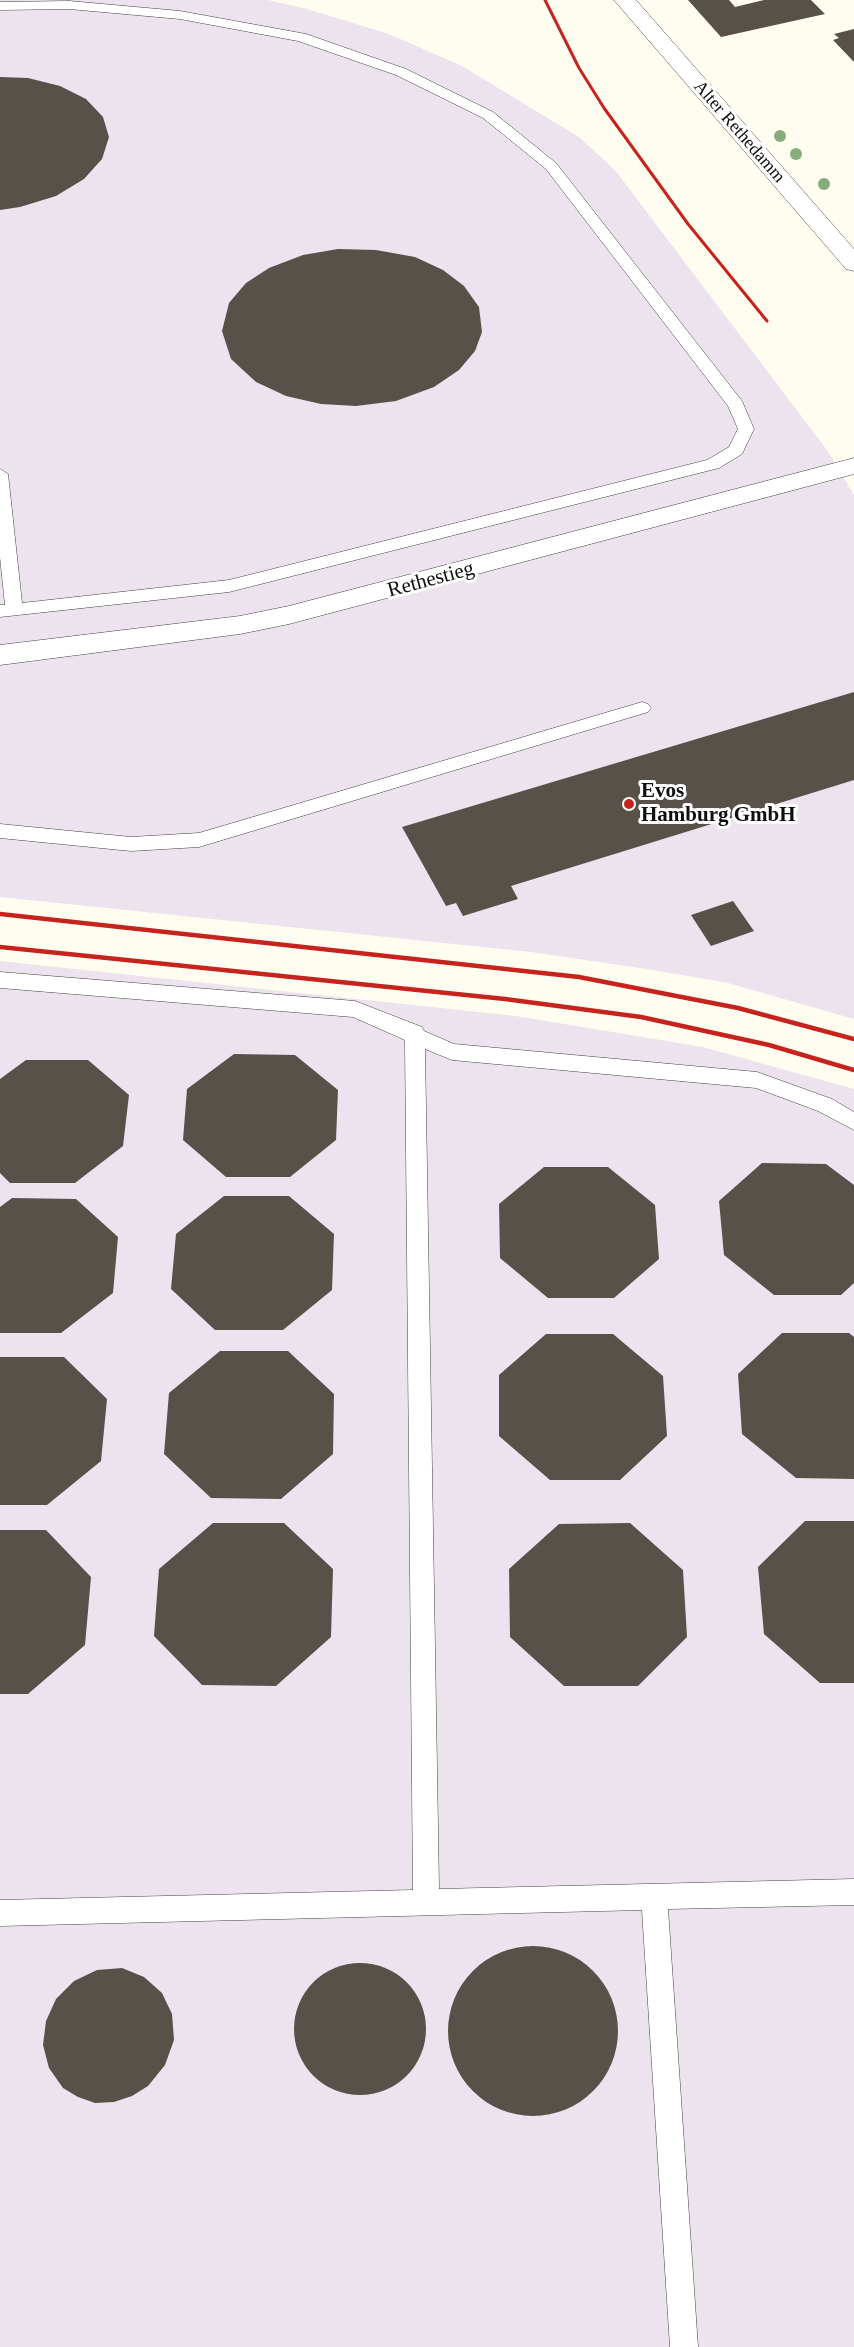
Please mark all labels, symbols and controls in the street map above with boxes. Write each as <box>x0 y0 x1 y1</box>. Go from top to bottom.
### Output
street label: Alter Rethedamm <box>689 76 789 188</box>
street label: Rethestieg <box>385 556 477 604</box>
place label: Evos Hamburg GmbH <box>641 779 796 829</box>
marker: Evos Hamburg GmbH <box>622 797 636 811</box>

